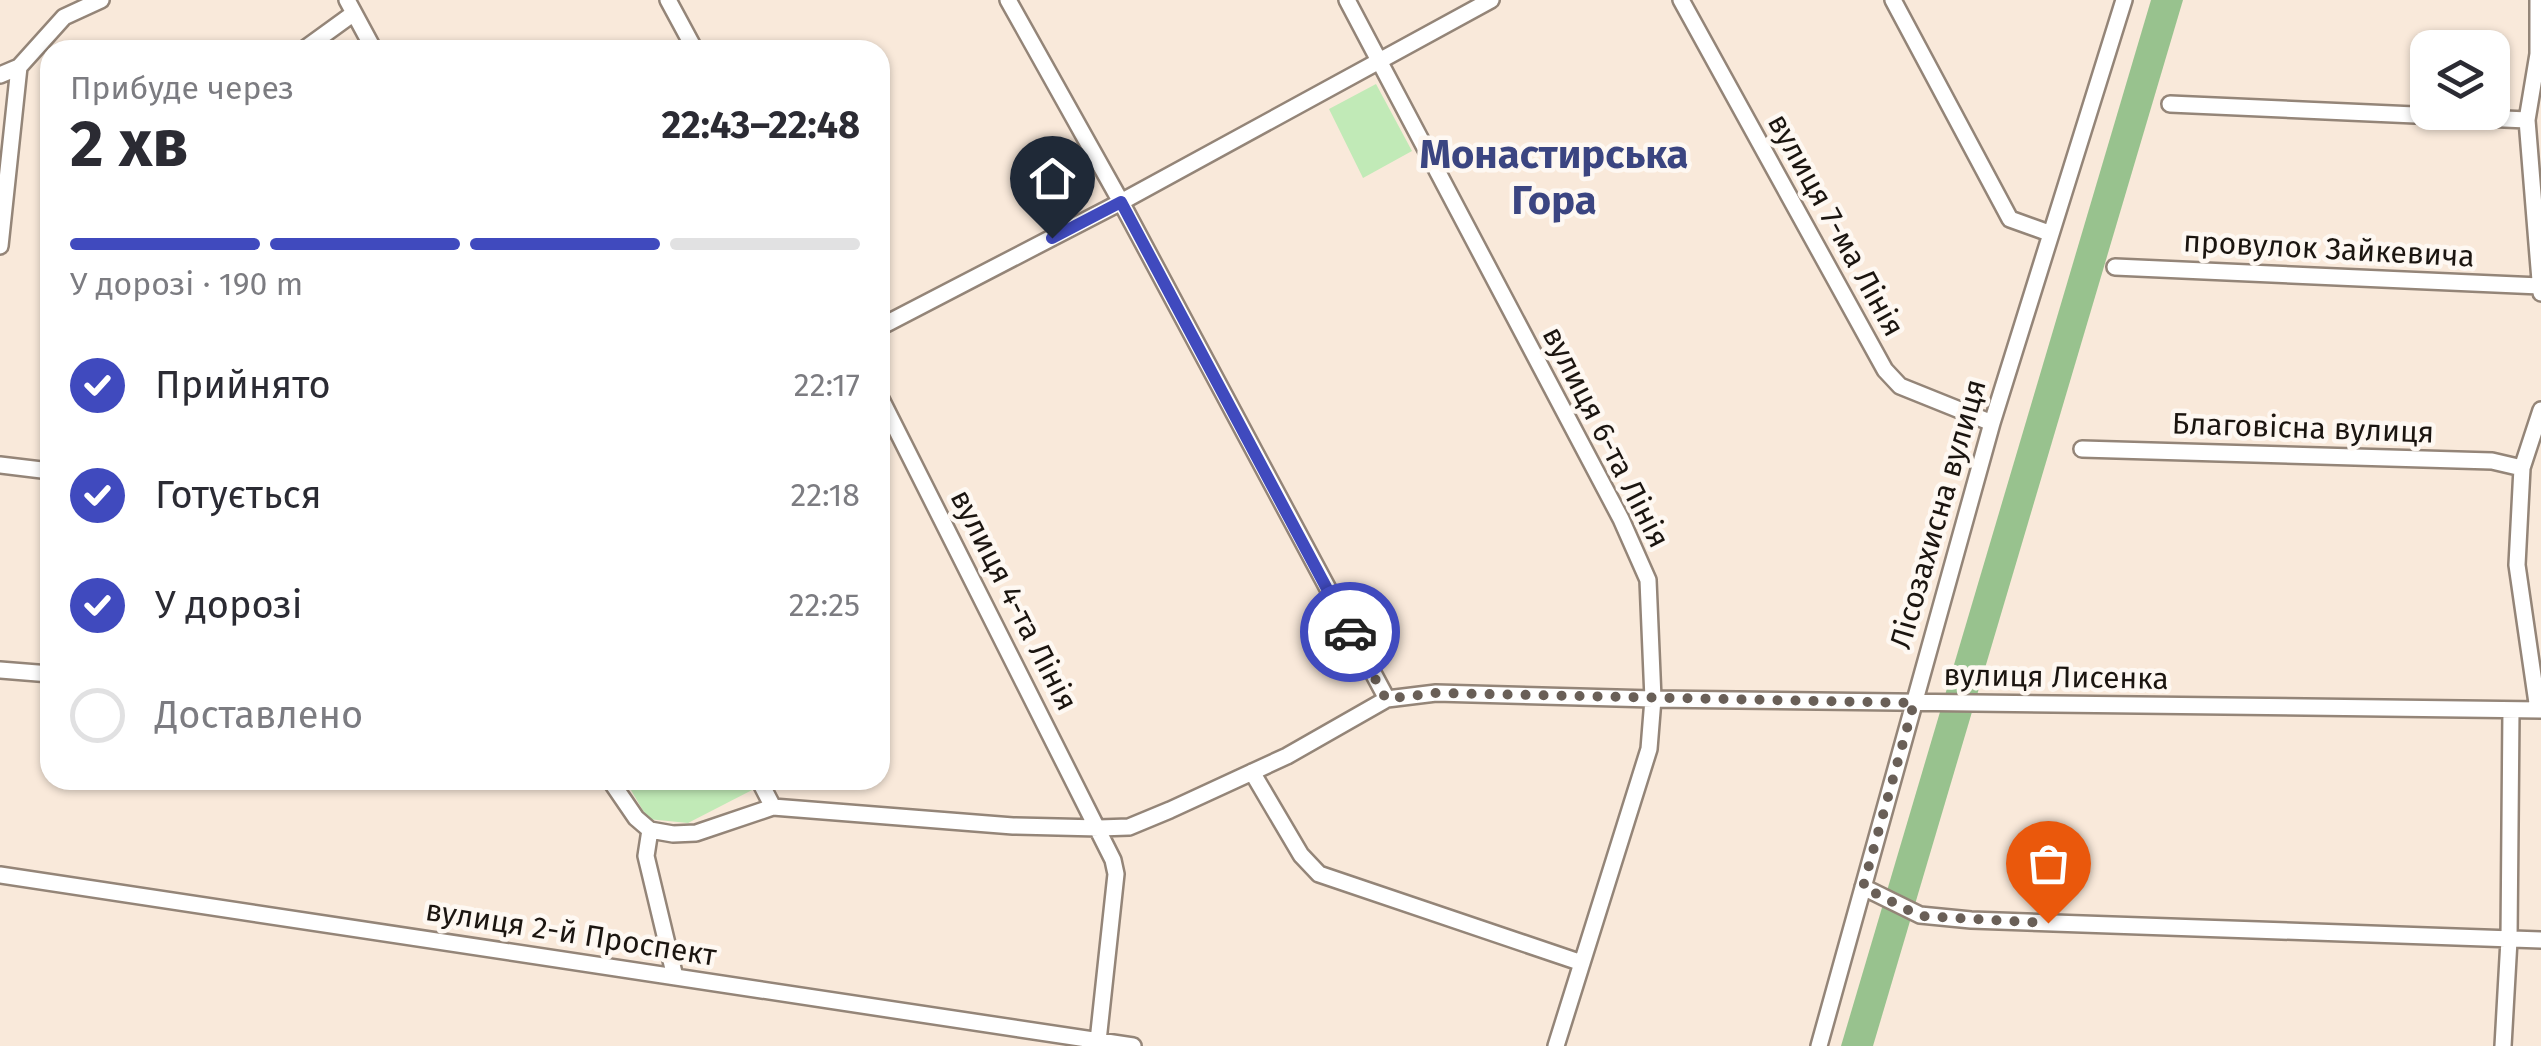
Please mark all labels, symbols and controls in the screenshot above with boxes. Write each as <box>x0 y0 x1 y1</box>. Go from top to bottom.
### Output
map controls <box>2410 30 2510 130</box>
button: layers <box>2410 30 2510 130</box>
text: Прибуде через <box>70 69 294 107</box>
text: 22:43–22:48 <box>661 102 860 148</box>
text: 2 хв <box>70 105 189 183</box>
street label: вулиця 7-ма Лінія <box>1760 107 1912 343</box>
district label: Монастирська Гора <box>1420 131 1689 225</box>
pin <box>1010 136 1095 239</box>
icon: home <box>1025 151 1080 206</box>
street label: провулок Зайкевича <box>2182 223 2476 275</box>
text: У дорозі · 190 m <box>70 265 303 303</box>
street label: вулиця 6-та Лінія <box>1535 320 1677 554</box>
icon: check <box>70 358 125 413</box>
text: Прийнято <box>155 362 331 408</box>
text: 22:17 <box>794 366 860 404</box>
street label: Лісозахисна вулиця <box>1882 375 1994 653</box>
street label: Благовісна вулиця <box>2171 405 2435 451</box>
icon: check <box>70 468 125 523</box>
text: Готується <box>155 472 322 518</box>
text: 22:18 <box>790 476 860 514</box>
street label: вулиця 4-та Лінія <box>943 483 1085 717</box>
icon: check <box>70 578 125 633</box>
text: У дорозі <box>155 582 302 628</box>
courier <box>1300 582 1400 682</box>
text: 22:25 <box>789 586 860 624</box>
icon: car <box>1323 605 1378 660</box>
street label: вулиця Лисенка <box>1943 657 2169 697</box>
text: Доставлено <box>155 692 363 738</box>
pin <box>2006 821 2091 924</box>
icon: bag <box>2021 836 2076 891</box>
street label: вулиця 2-й Проспект <box>423 892 720 974</box>

